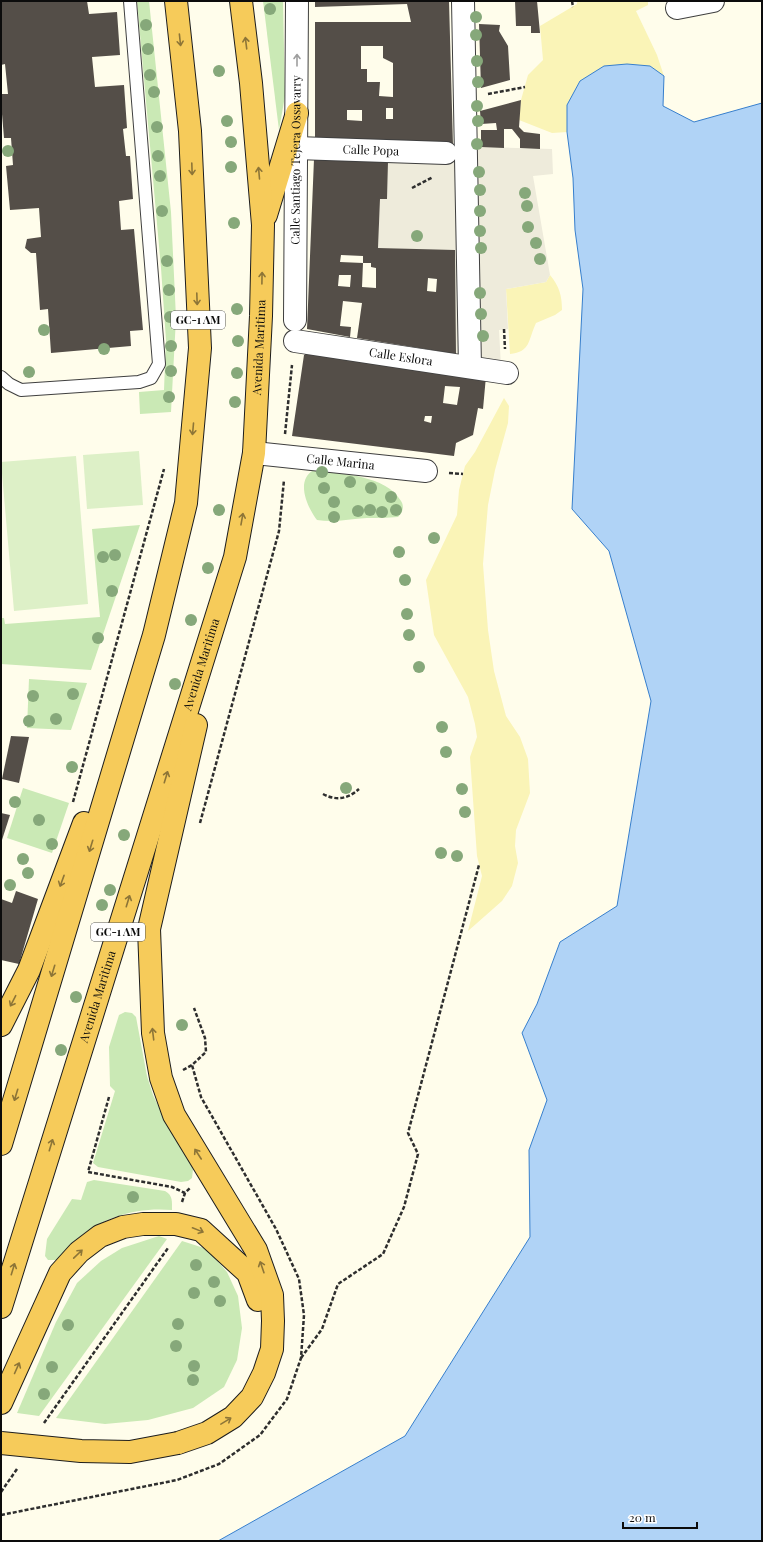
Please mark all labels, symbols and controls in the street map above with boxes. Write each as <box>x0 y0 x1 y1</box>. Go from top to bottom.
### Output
one-way arrow <box>177 33 184 46</box>
one-way arrow <box>243 37 250 50</box>
one-way arrow <box>293 54 301 67</box>
street label: Calle Santiago Tejera Ossavarry <box>286 75 304 245</box>
street label: Calle Popa <box>342 141 400 158</box>
one-way arrow <box>188 162 196 175</box>
one-way arrow <box>255 167 262 180</box>
one-way arrow <box>258 272 266 285</box>
one-way arrow <box>194 292 201 305</box>
street label: Avenida Maritima <box>248 300 268 397</box>
road number: GC-1 AM <box>171 311 225 329</box>
street label: Calle Eslora <box>368 343 434 369</box>
one-way arrow <box>189 422 196 435</box>
street label: Calle Marina <box>306 450 376 473</box>
one-way arrow <box>238 513 246 526</box>
street label: Avenida Maritima <box>178 616 222 713</box>
one-way arrow <box>163 771 171 783</box>
one-way arrow <box>87 840 94 853</box>
one-way arrow <box>58 875 66 887</box>
one-way arrow <box>125 895 132 908</box>
road number: GC-1 AM <box>91 923 145 941</box>
street label: Avenida Maritima <box>75 948 119 1045</box>
one-way arrow <box>49 964 56 977</box>
one-way arrow <box>9 995 16 1007</box>
one-way arrow <box>150 1027 157 1040</box>
one-way arrow <box>12 1089 19 1102</box>
one-way arrow <box>48 1139 55 1152</box>
one-way arrow <box>194 1149 202 1160</box>
one-way arrow <box>192 1227 204 1235</box>
one-way arrow <box>73 1249 83 1259</box>
one-way arrow <box>258 1260 265 1273</box>
one-way arrow <box>10 1263 17 1276</box>
one-way arrow <box>14 1362 21 1374</box>
one-way arrow <box>220 1417 232 1425</box>
scale bar <box>623 1504 697 1530</box>
text: 20 m <box>629 1509 656 1525</box>

